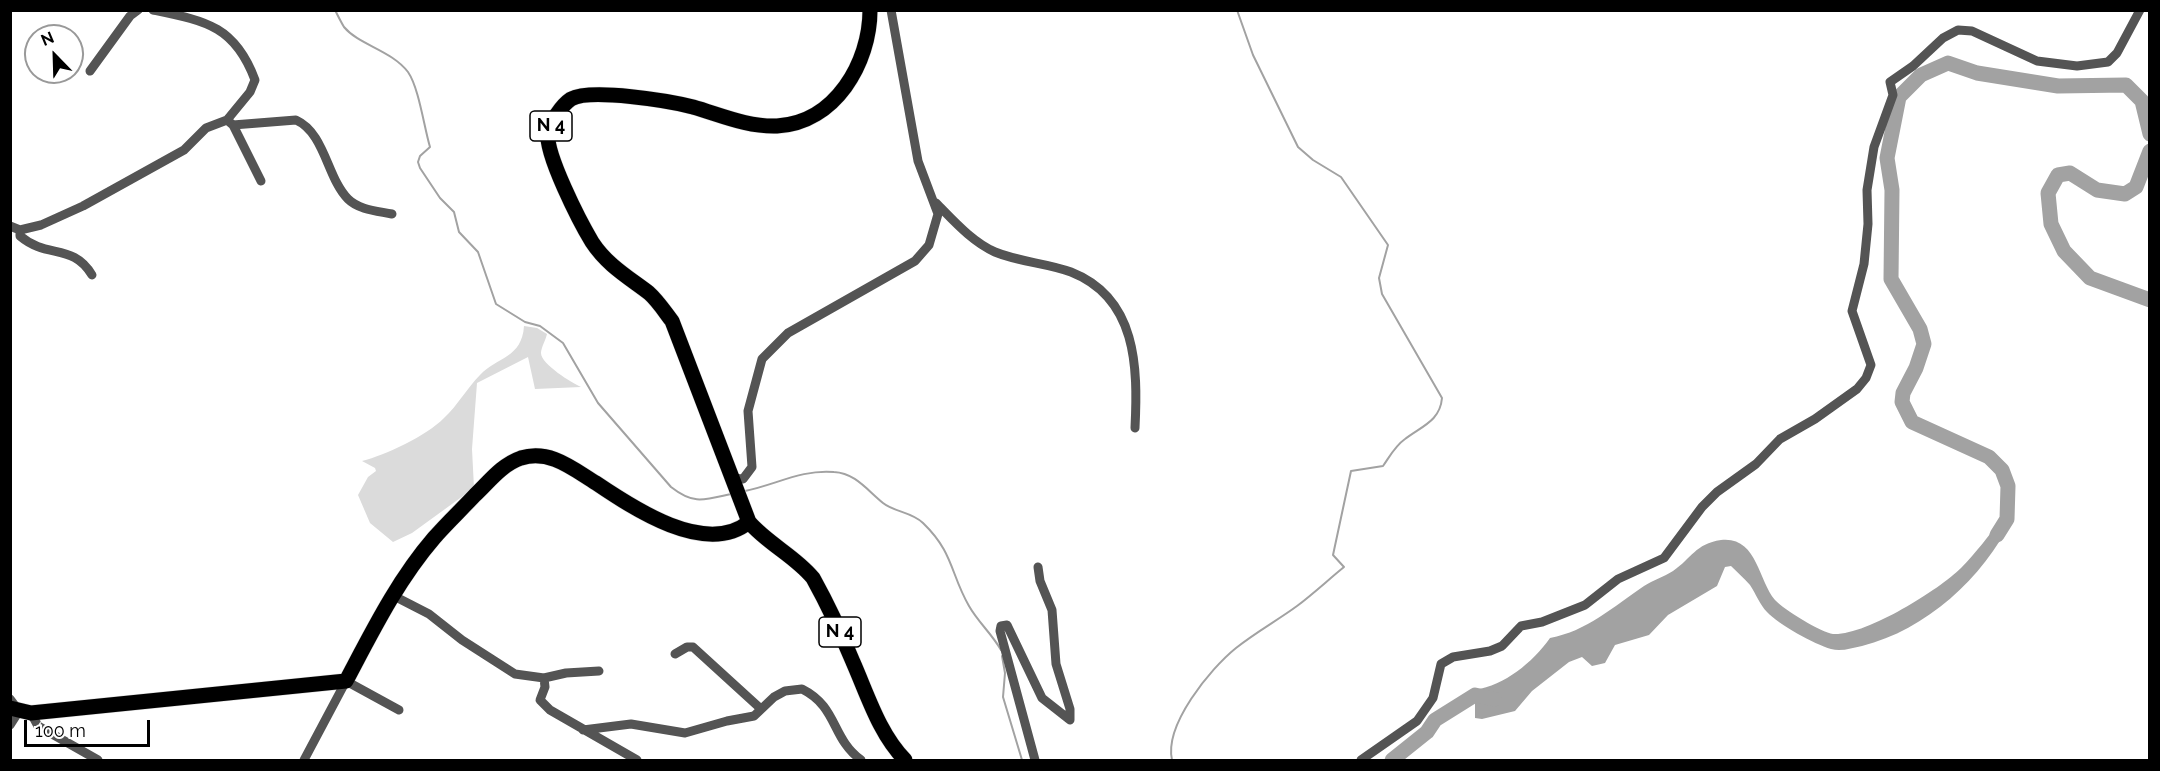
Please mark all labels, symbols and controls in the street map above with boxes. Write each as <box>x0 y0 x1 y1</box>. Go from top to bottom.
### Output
north arrow <box>24 24 84 84</box>
text: N <box>38 28 57 50</box>
road number: N 4 <box>530 111 572 141</box>
road number: N 4 <box>819 617 861 647</box>
scale bar <box>27 708 153 746</box>
text: 100 m <box>35 720 86 741</box>

